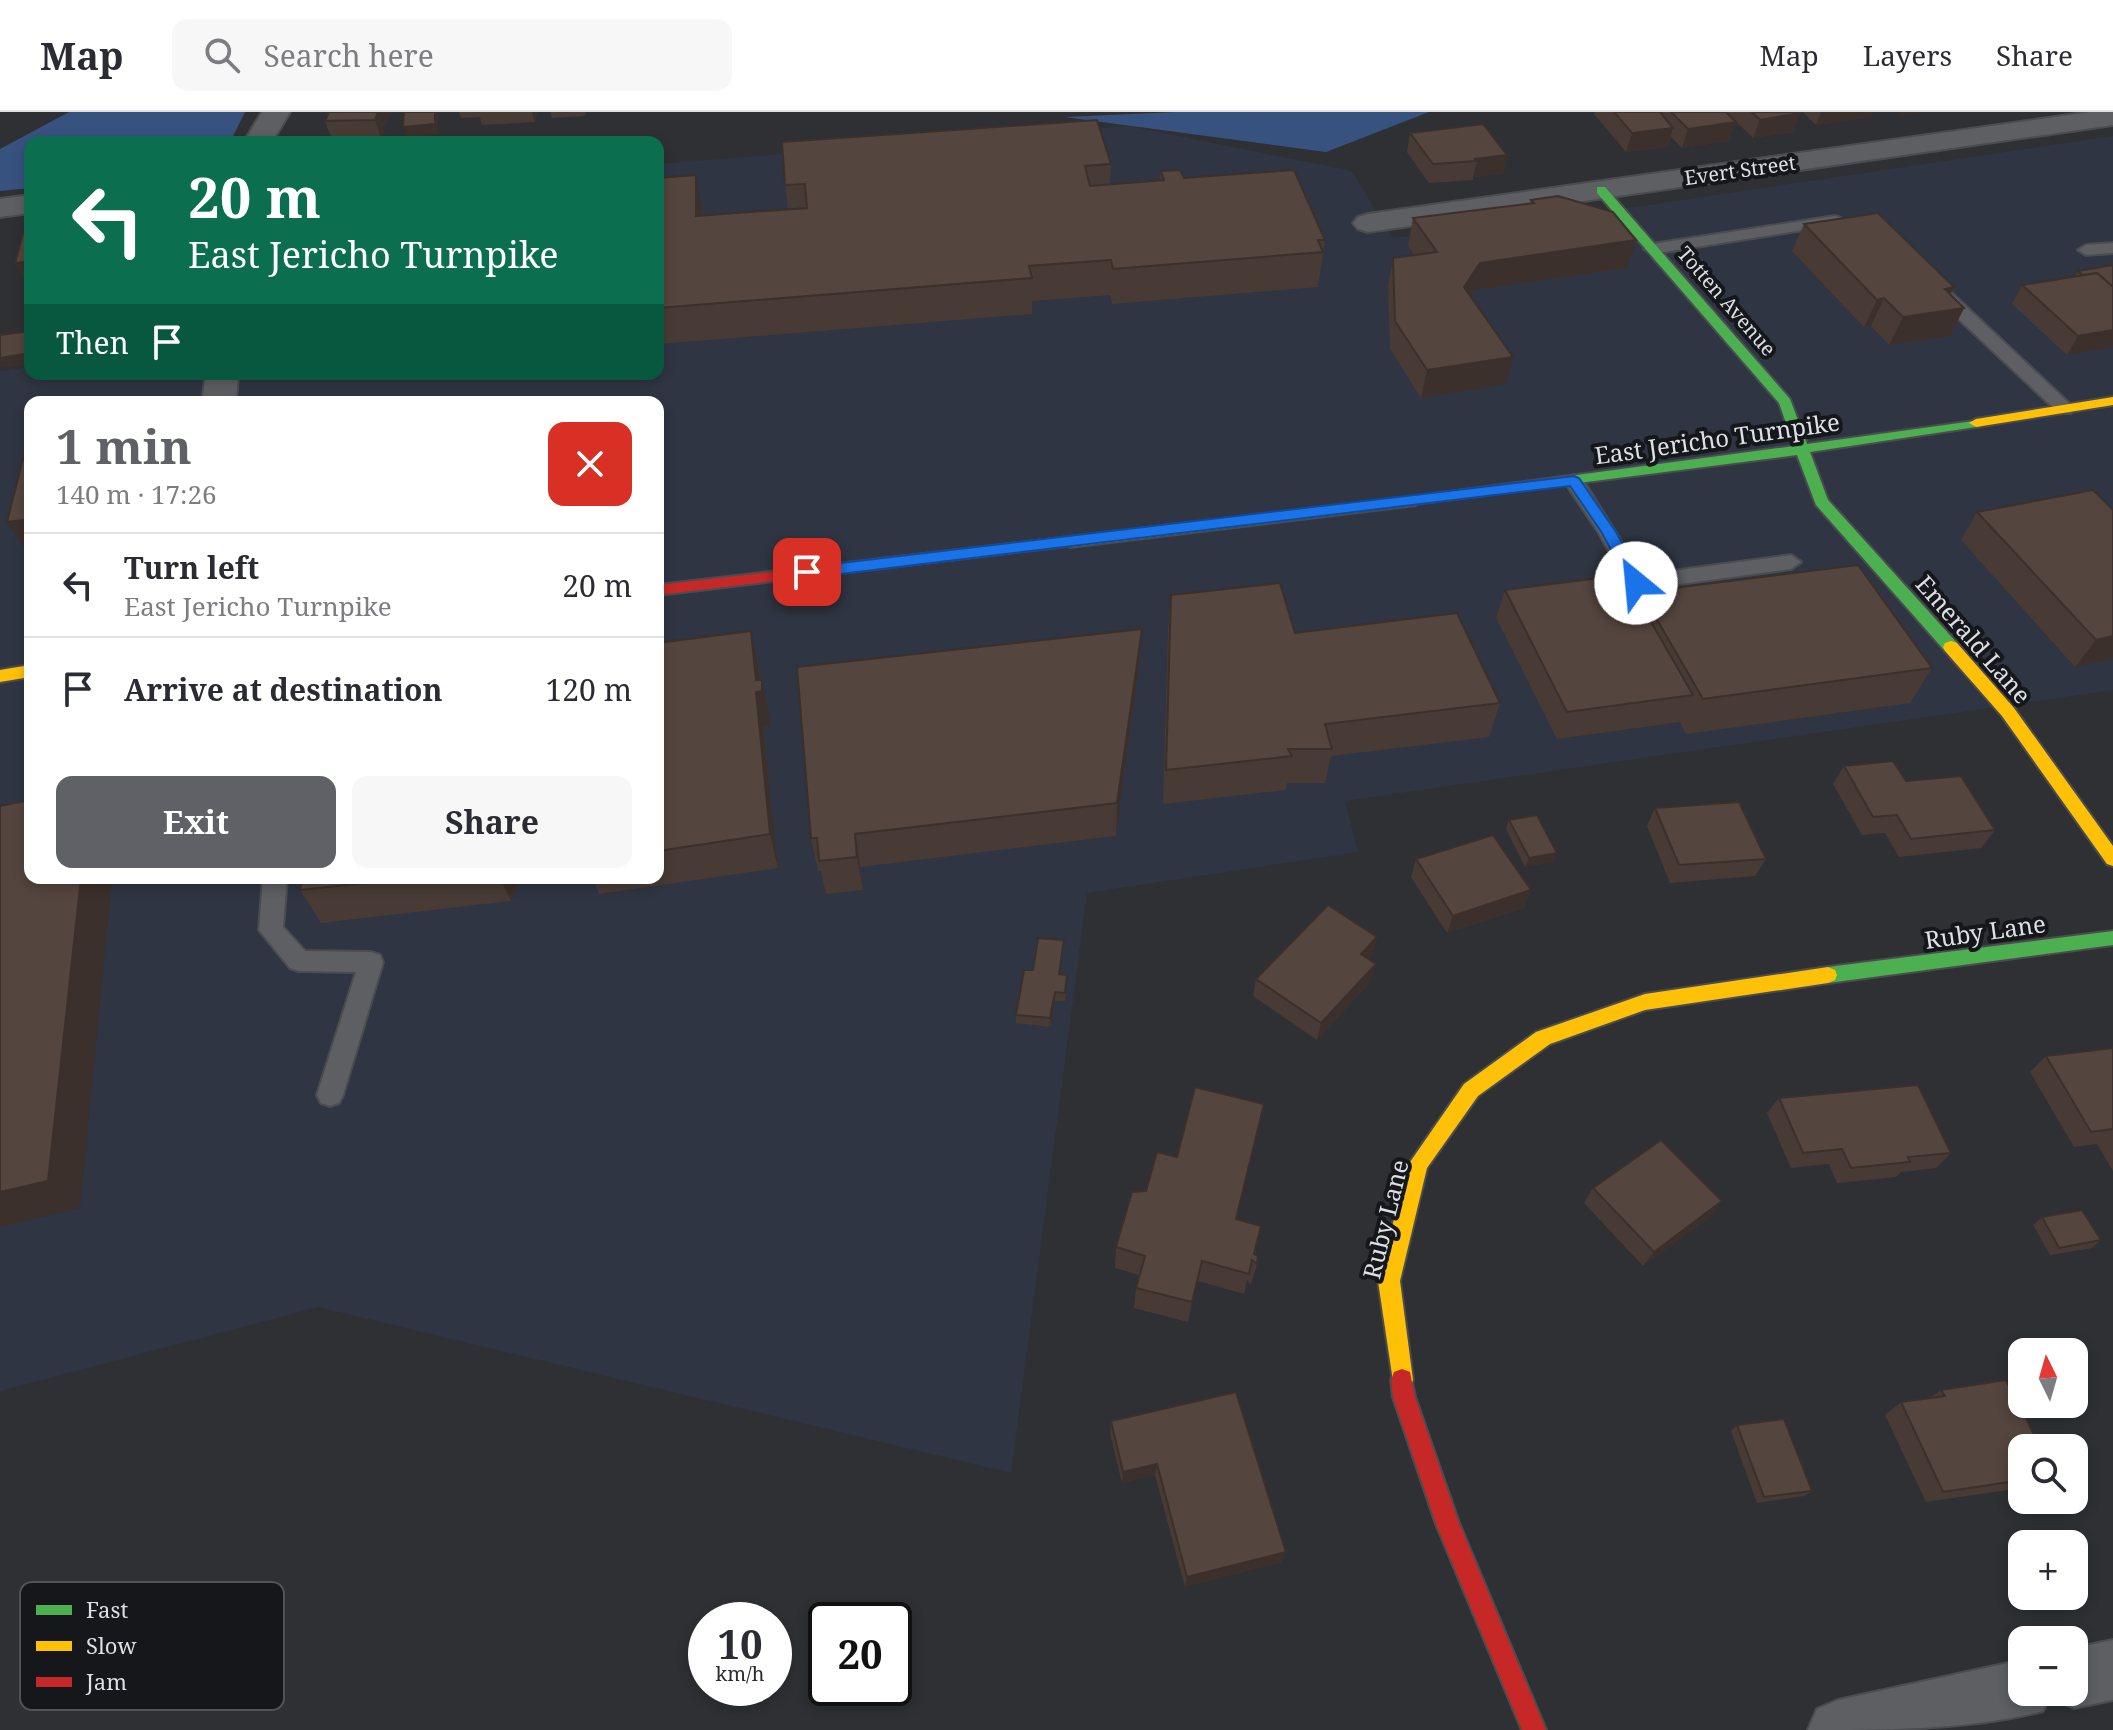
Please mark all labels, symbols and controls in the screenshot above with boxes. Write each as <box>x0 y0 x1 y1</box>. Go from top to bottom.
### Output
search box <box>172 19 732 91</box>
text: Map <box>40 29 124 81</box>
icon: search <box>200 33 244 77</box>
text: Search here <box>264 35 434 76</box>
text: Map <box>1760 36 1819 74</box>
text: Layers <box>1863 36 1952 74</box>
text: Share <box>1996 36 2073 74</box>
street label: Evert Street <box>1683 149 1797 191</box>
text: 20 m <box>188 158 321 234</box>
icon: left <box>56 168 160 272</box>
text: East Jericho Turnpike <box>188 230 559 279</box>
street label: Totten Avenue <box>1672 240 1782 362</box>
icon: arrive <box>145 320 189 364</box>
text: Then <box>56 322 129 363</box>
street label: East Jericho Turnpike <box>1592 404 1842 472</box>
text: 1 min <box>56 413 192 478</box>
button: close <box>548 422 632 506</box>
text: 140 m · 17:26 <box>56 476 217 512</box>
pin <box>773 538 841 606</box>
position arrow <box>1594 541 1678 625</box>
text: Turn left <box>124 547 259 588</box>
icon: arrive <box>785 550 829 594</box>
icon: left <box>56 563 100 607</box>
text: 20 m <box>562 565 632 606</box>
street label: Emerald Lane <box>1909 568 2039 710</box>
text: East Jericho Turnpike <box>124 588 392 624</box>
icon: arrive <box>56 667 100 711</box>
text: Arrive at destination <box>124 669 443 710</box>
text: 120 m <box>546 669 632 710</box>
button: Exit <box>56 776 336 868</box>
button: Share <box>352 776 632 868</box>
street label: Ruby Lane <box>1922 906 2048 956</box>
street label: Ruby Lane <box>1354 1156 1416 1282</box>
north arrow <box>2008 1338 2088 1418</box>
map controls <box>2008 1338 2088 1706</box>
button: search <box>2008 1434 2088 1514</box>
button: + <box>2008 1530 2088 1610</box>
legend <box>20 1582 284 1710</box>
text: Fast <box>86 1594 128 1624</box>
speed limit sign: 20 <box>808 1602 912 1706</box>
text: 10 <box>717 1616 763 1671</box>
button: − <box>2008 1626 2088 1706</box>
text: Slow <box>86 1630 136 1660</box>
text: km/h <box>715 1660 765 1687</box>
text: Jam <box>85 1666 127 1696</box>

